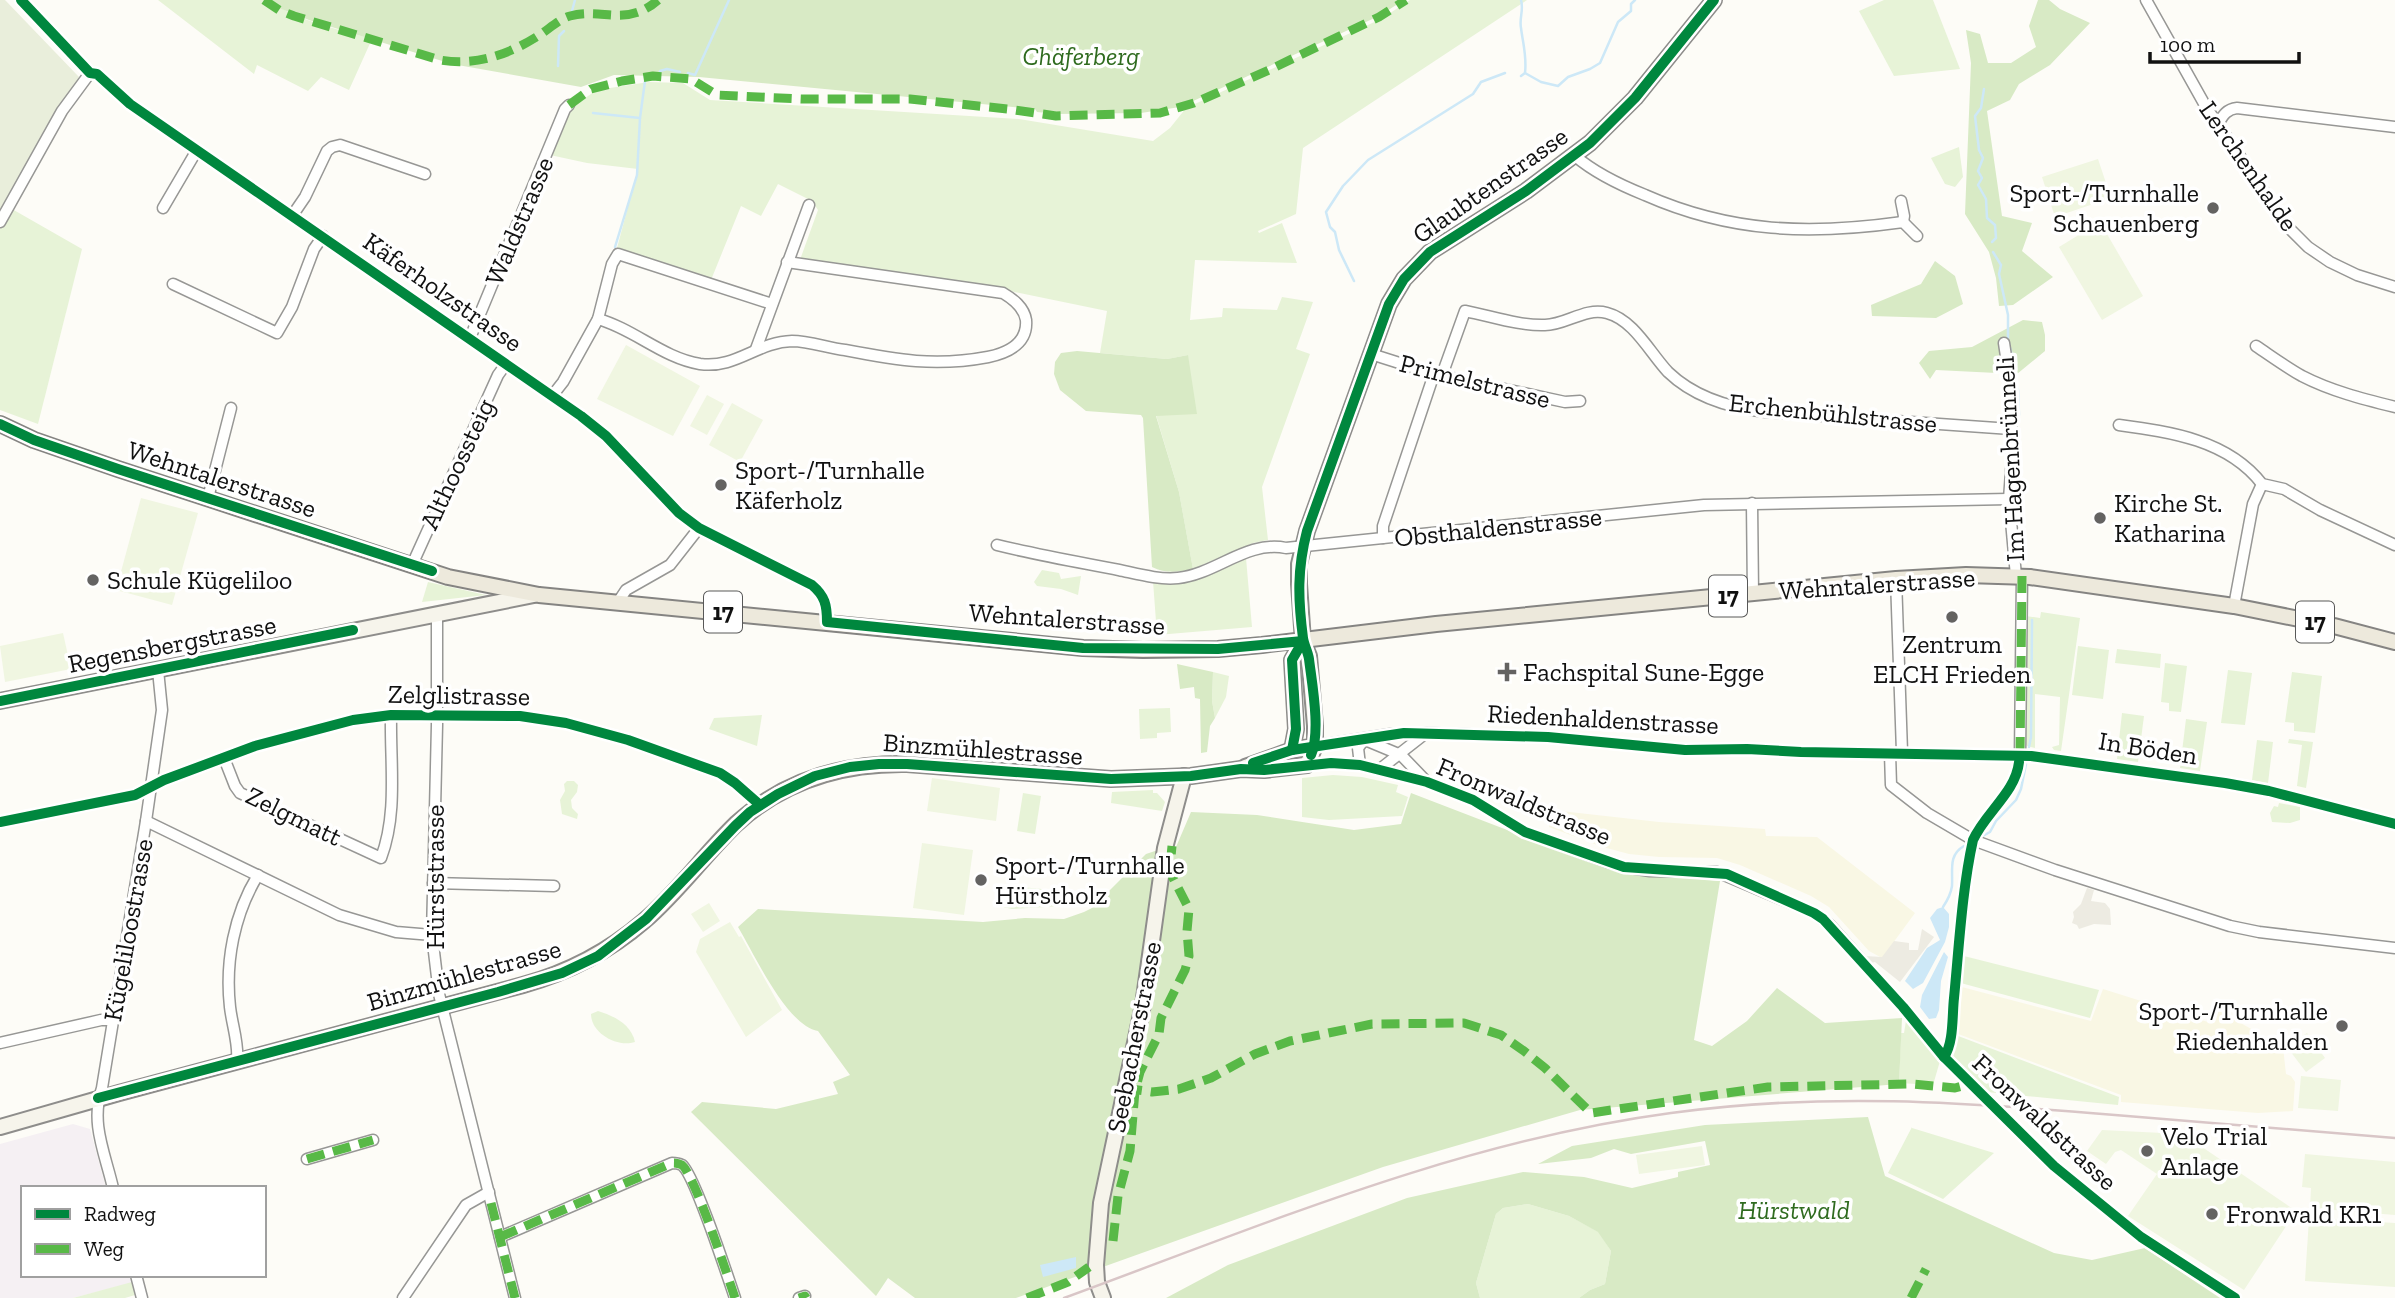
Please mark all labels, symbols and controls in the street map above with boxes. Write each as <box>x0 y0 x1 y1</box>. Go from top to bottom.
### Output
scale bar <box>2150 21 2299 65</box>
text: 100 m <box>2160 32 2215 57</box>
park label: Chäferberg <box>1022 40 1140 72</box>
street label: Lerchenhalde <box>2192 95 2306 237</box>
street label: Glaubtenstrasse <box>1406 120 1574 250</box>
street label: Waldstrasse <box>478 152 560 290</box>
place label: Sport-/Turnhalle Schauenberg <box>2009 177 2199 239</box>
marker: Sport-/Turnhalle Schauenberg <box>2205 200 2221 216</box>
street label: Käferholzstrasse <box>357 225 529 359</box>
street label: Primelstrasse <box>1396 347 1554 415</box>
street label: Im Hagenbrünneli <box>1989 355 2031 563</box>
street label: Erchenbühlstrasse <box>1727 386 1939 440</box>
street label: Althoossteig <box>413 393 501 535</box>
street label: Wehntalerstrasse <box>124 433 320 525</box>
place label: Sport-/Turnhalle Käferholz <box>735 454 925 516</box>
marker: Sport-/Turnhalle Käferholz <box>713 477 729 493</box>
place label: Kirche St. Katharina <box>2114 487 2226 549</box>
street label: Obsthaldenstrasse <box>1393 500 1603 554</box>
marker: Kirche St. Katharina <box>2092 510 2108 526</box>
street label: Wehntalerstrasse <box>1778 561 1976 607</box>
place label: Schule Kügeliloo <box>107 564 292 596</box>
marker: Schule Kügeliloo <box>85 572 101 588</box>
road number: 17 <box>1709 576 1747 616</box>
road number: 17 <box>704 592 742 632</box>
street label: Wehntalerstrasse <box>968 596 1166 642</box>
road number: 17 <box>2296 602 2334 642</box>
street label: Regensbergstrasse <box>65 608 279 680</box>
marker: Zentrum ELCH Frieden <box>1944 609 1960 625</box>
place label: Zentrum ELCH Frieden <box>1873 628 2031 690</box>
place label: Fachspital Sune-Egge <box>1523 656 1764 688</box>
marker: Fachspital Sune-Egge <box>1497 662 1517 682</box>
street label: Zelglistrasse <box>388 678 530 712</box>
street label: Riedenhaldenstrasse <box>1486 697 1720 741</box>
street label: In Böden <box>2096 724 2200 772</box>
street label: Binzmühlestrasse <box>882 726 1084 772</box>
street label: Fronwaldstrasse <box>1432 750 1616 852</box>
street label: Zelgmatt <box>241 779 347 853</box>
street label: Hürststrasse <box>419 804 451 950</box>
street label: Kügeliloostrasse <box>96 836 160 1024</box>
place label: Sport-/Turnhalle Hürstholz <box>995 849 1185 911</box>
marker: Sport-/Turnhalle Hürstholz <box>973 872 989 888</box>
street label: Binzmühlestrasse <box>363 932 565 1018</box>
street label: Seebacherstrasse <box>1100 939 1168 1135</box>
place label: Sport-/Turnhalle Riedenhalden <box>2138 995 2328 1057</box>
marker: Sport-/Turnhalle Riedenhalden <box>2334 1018 2350 1034</box>
street label: Fronwaldstrasse <box>1966 1047 2124 1197</box>
place label: Velo Trial Anlage <box>2160 1120 2268 1182</box>
marker: Velo Trial Anlage <box>2139 1143 2155 1159</box>
legend <box>21 1186 266 1277</box>
park label: Hürstwald <box>1738 1194 1850 1226</box>
place label: Fronwald KR1 <box>2226 1198 2381 1230</box>
text: Radweg <box>84 1201 156 1226</box>
marker: Fronwald KR1 <box>2204 1206 2220 1222</box>
text: Weg <box>84 1236 125 1261</box>

